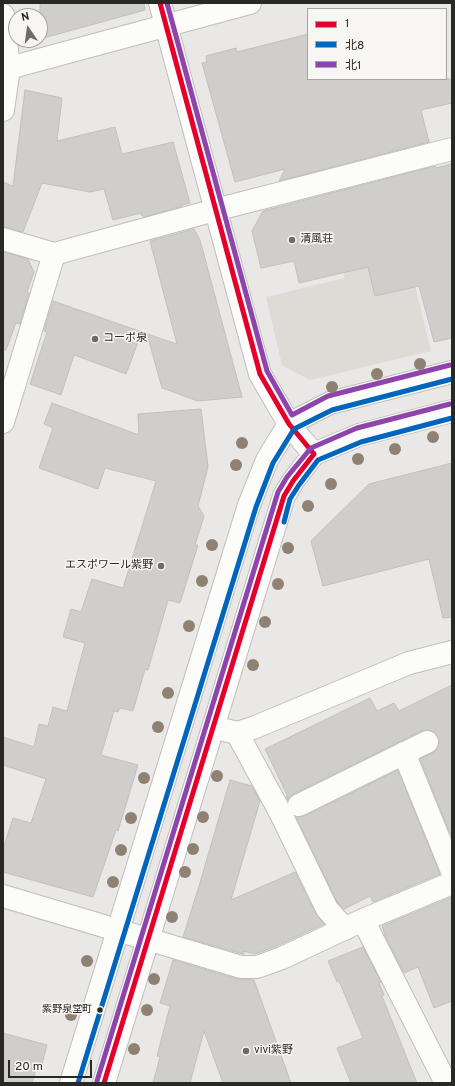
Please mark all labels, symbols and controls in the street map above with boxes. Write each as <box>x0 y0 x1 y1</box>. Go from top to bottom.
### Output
north arrow <box>8 8 48 48</box>
legend <box>307 8 447 80</box>
text: N <box>20 10 31 25</box>
text: 1 <box>345 16 349 32</box>
text: 北8 <box>345 38 364 54</box>
text: 北1 <box>345 58 361 74</box>
place label: 清風荘 <box>300 233 333 247</box>
marker: 清風荘 <box>287 235 297 245</box>
place label: コーポ泉 <box>103 332 147 346</box>
marker: コーポ泉 <box>90 334 100 344</box>
place label: エスポワール紫野 <box>65 559 153 573</box>
marker: エスポワール紫野 <box>156 561 166 571</box>
place label: 紫野泉堂町 <box>42 1004 92 1016</box>
marker: 紫野泉堂町 <box>95 1005 105 1015</box>
place label: vivi紫野 <box>254 1044 293 1058</box>
marker: vivi紫野 <box>241 1046 251 1056</box>
scale bar <box>10 1052 94 1078</box>
text: 20 m <box>15 1059 43 1075</box>

